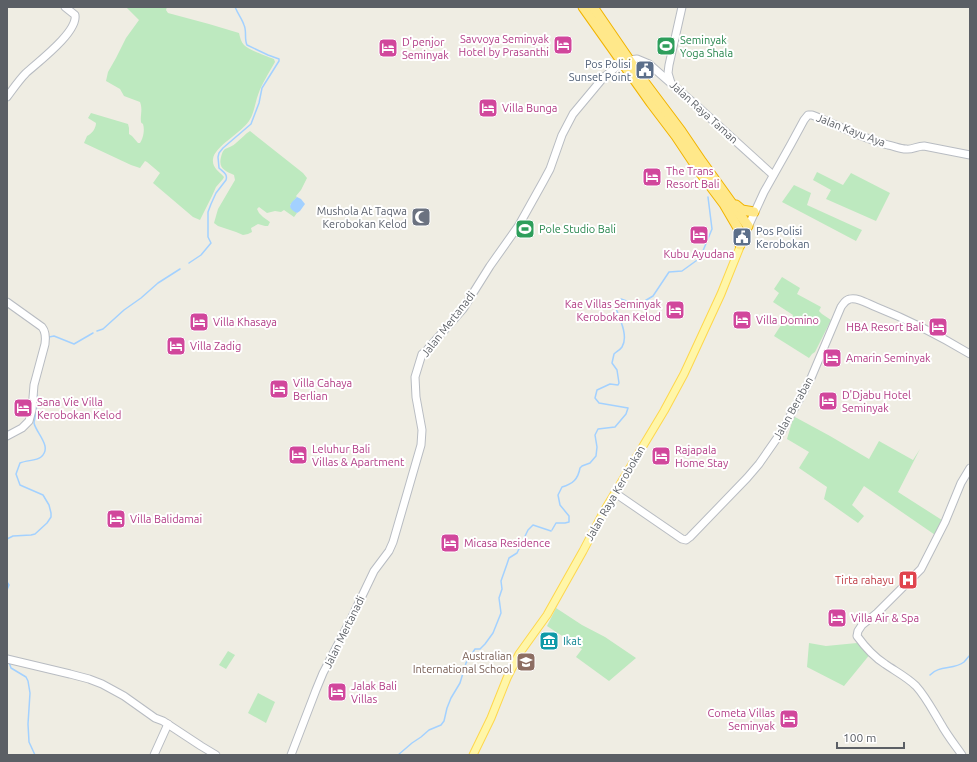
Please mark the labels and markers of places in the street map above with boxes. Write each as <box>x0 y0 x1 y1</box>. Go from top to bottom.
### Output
place label: Savvoya Seminyak Hotel by Prasanthi <box>459 33 549 58</box>
hotel icon: Savvoya Seminyak Hotel by Prasanthi <box>552 34 574 56</box>
place label: Seminyak Yoga Shala <box>680 34 733 59</box>
sports icon: Seminyak Yoga Shala <box>655 35 677 57</box>
place label: D'penjor Seminyak <box>402 36 449 61</box>
hotel icon: D'penjor Seminyak <box>377 37 399 59</box>
place label: Pos Polisi Sunset Point <box>569 58 632 83</box>
public building icon: Pos Polisi Sunset Point <box>634 59 656 81</box>
hotel icon: Villa Bunga <box>477 97 499 119</box>
place label: Villa Bunga <box>502 102 558 114</box>
place label: The Trans Resort Bali <box>666 165 719 190</box>
hotel icon: The Trans Resort Bali <box>641 166 663 188</box>
place label: Mushola At Taqwa Kerobokan Kelod <box>317 205 407 230</box>
mosque icon: Mushola At Taqwa Kerobokan Kelod <box>410 206 432 228</box>
sports icon: Pole Studio Bali <box>514 218 536 240</box>
place label: Pole Studio Bali <box>539 223 616 235</box>
hotel icon: Kubu Ayudana <box>688 224 710 246</box>
place label: Pos Polisi Kerobokan <box>756 225 810 250</box>
public building icon: Pos Polisi Kerobokan <box>731 226 753 248</box>
place label: Kubu Ayudana <box>664 248 734 260</box>
place label: Kae Villas Seminyak Kerobokan Kelod <box>565 298 661 323</box>
hotel icon: Kae Villas Seminyak Kerobokan Kelod <box>664 299 686 321</box>
hotel icon: Villa Domino <box>731 309 753 331</box>
hotel icon: Villa Khasaya <box>188 311 210 333</box>
place label: Villa Domino <box>756 314 819 326</box>
place label: Villa Khasaya <box>213 316 277 328</box>
hotel icon: HBA Resort Bali <box>927 316 949 338</box>
place label: HBA Resort Bali <box>846 321 924 333</box>
hotel icon: Villa Zadig <box>165 335 187 357</box>
place label: Villa Zadig <box>190 340 241 352</box>
hotel icon: Amarin Seminyak <box>821 347 843 369</box>
place label: Amarin Seminyak <box>846 352 931 364</box>
place label: Villa Cahaya Berlian <box>293 377 352 402</box>
hotel icon: Villa Cahaya Berlian <box>268 378 290 400</box>
place label: D'Djabu Hotel Seminyak <box>842 389 911 414</box>
hotel icon: D'Djabu Hotel Seminyak <box>817 390 839 412</box>
place label: Sana Vie Villa Kerobokan Kelod <box>37 396 121 421</box>
hotel icon: Sana Vie Villa Kerobokan Kelod <box>12 397 34 419</box>
place label: Leluhur Bali Villas & Apartment <box>312 443 405 468</box>
hotel icon: Leluhur Bali Villas & Apartment <box>287 444 309 466</box>
place label: Rajapala Home Stay <box>675 444 729 469</box>
hotel icon: Rajapala Home Stay <box>650 445 672 467</box>
hotel icon: Villa Balidamai <box>105 508 127 530</box>
place label: Villa Balidamai <box>130 513 202 525</box>
hotel icon: Micasa Residence <box>439 532 461 554</box>
place label: Micasa Residence <box>464 537 550 549</box>
hospital icon: Tirta rahayu <box>897 569 919 591</box>
place label: Tirta rahayu <box>835 574 894 586</box>
hotel icon: Villa Air & Spa <box>826 607 848 629</box>
place label: Villa Air & Spa <box>851 612 919 624</box>
museum icon: Ikat <box>538 630 560 652</box>
place label: Ikat <box>563 635 582 647</box>
place label: Australian International School <box>413 650 512 675</box>
school or university icon: Australian International School <box>515 651 537 673</box>
place label: Jalak Bali Villas <box>351 680 397 705</box>
hotel icon: Jalak Bali Villas <box>326 681 348 703</box>
place label: Cometa Villas Seminyak <box>708 707 775 732</box>
hotel icon: Cometa Villas Seminyak <box>778 708 800 730</box>

